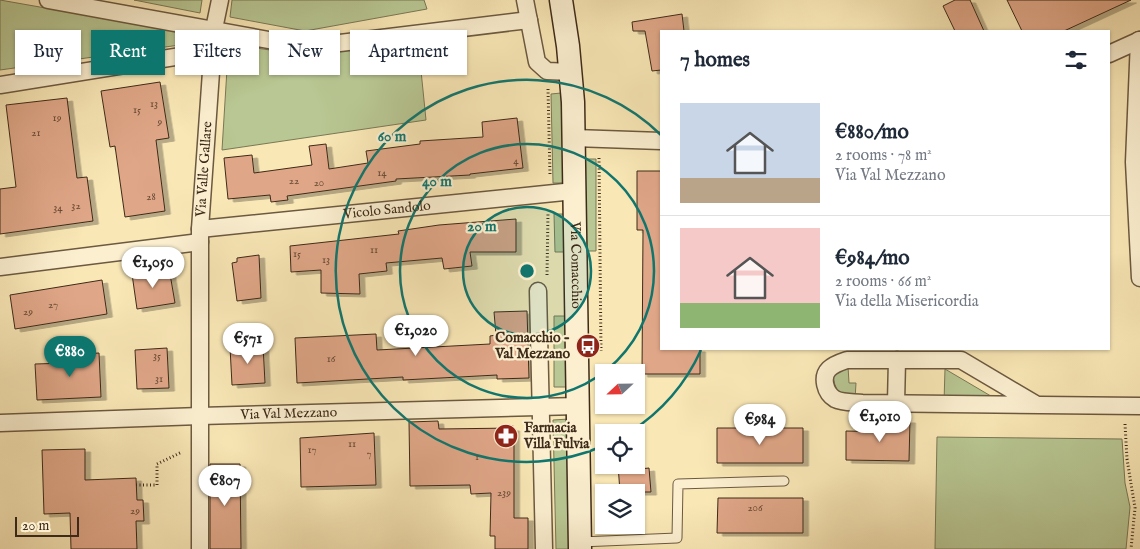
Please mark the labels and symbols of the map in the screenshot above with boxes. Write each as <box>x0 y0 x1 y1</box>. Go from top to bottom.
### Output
house number: 13 <box>150 97 158 111</box>
house number: 15 <box>133 103 141 117</box>
house number: 19 <box>53 111 62 125</box>
house number: 9 <box>157 115 163 129</box>
street label: Via Valle Gallare <box>192 120 217 219</box>
house number: 21 <box>31 126 41 140</box>
text: 60 m <box>378 127 407 146</box>
house number: 4 <box>513 154 519 168</box>
house number: 14 <box>377 166 387 180</box>
text: 40 m <box>422 172 452 191</box>
house number: 22 <box>289 174 299 188</box>
house number: 20 <box>314 176 324 190</box>
house number: 28 <box>146 190 156 204</box>
street label: Vicolo Sandolo <box>341 197 432 223</box>
house number: 32 <box>71 199 81 213</box>
house number: 34 <box>53 201 63 215</box>
text: 20 m <box>467 217 497 236</box>
street label: Via Comacchio <box>566 220 585 309</box>
house number: 11 <box>370 243 378 257</box>
pin: €1,050 <box>112 246 194 289</box>
house number: 15 <box>293 247 301 261</box>
house number: 13 <box>322 253 330 267</box>
centre of rings <box>518 262 536 280</box>
house number: 27 <box>48 298 58 312</box>
house number: 29 <box>23 305 33 319</box>
pin: €1,020 <box>375 314 457 357</box>
pin: €571 <box>218 322 278 365</box>
place label: Comacchio - Val Mezzano <box>494 329 570 363</box>
bus stop icon: Comacchio - Val Mezzano <box>575 333 601 359</box>
pin: €880 <box>40 336 100 378</box>
house number: 35 <box>153 349 161 363</box>
house number: 16 <box>327 352 336 366</box>
north arrow <box>595 364 645 414</box>
house number: 31 <box>155 372 163 386</box>
pin: €1,010 <box>839 400 921 443</box>
street label: Via Val Mezzano <box>239 403 338 424</box>
pin: €984 <box>730 404 790 446</box>
place label: Farmacia Villa Fulvia <box>523 419 590 453</box>
pharmacy icon: Farmacia Villa Fulvia <box>493 423 519 449</box>
house number: 11 <box>348 437 356 451</box>
house number: 17 <box>307 443 317 457</box>
house number: 7 <box>366 447 372 461</box>
house number: 1 <box>475 450 479 464</box>
pin: €807 <box>195 464 255 507</box>
house number: 239 <box>497 486 511 500</box>
house number: 206 <box>747 501 763 515</box>
house number: 29 <box>130 504 140 518</box>
scale bar <box>15 514 79 537</box>

